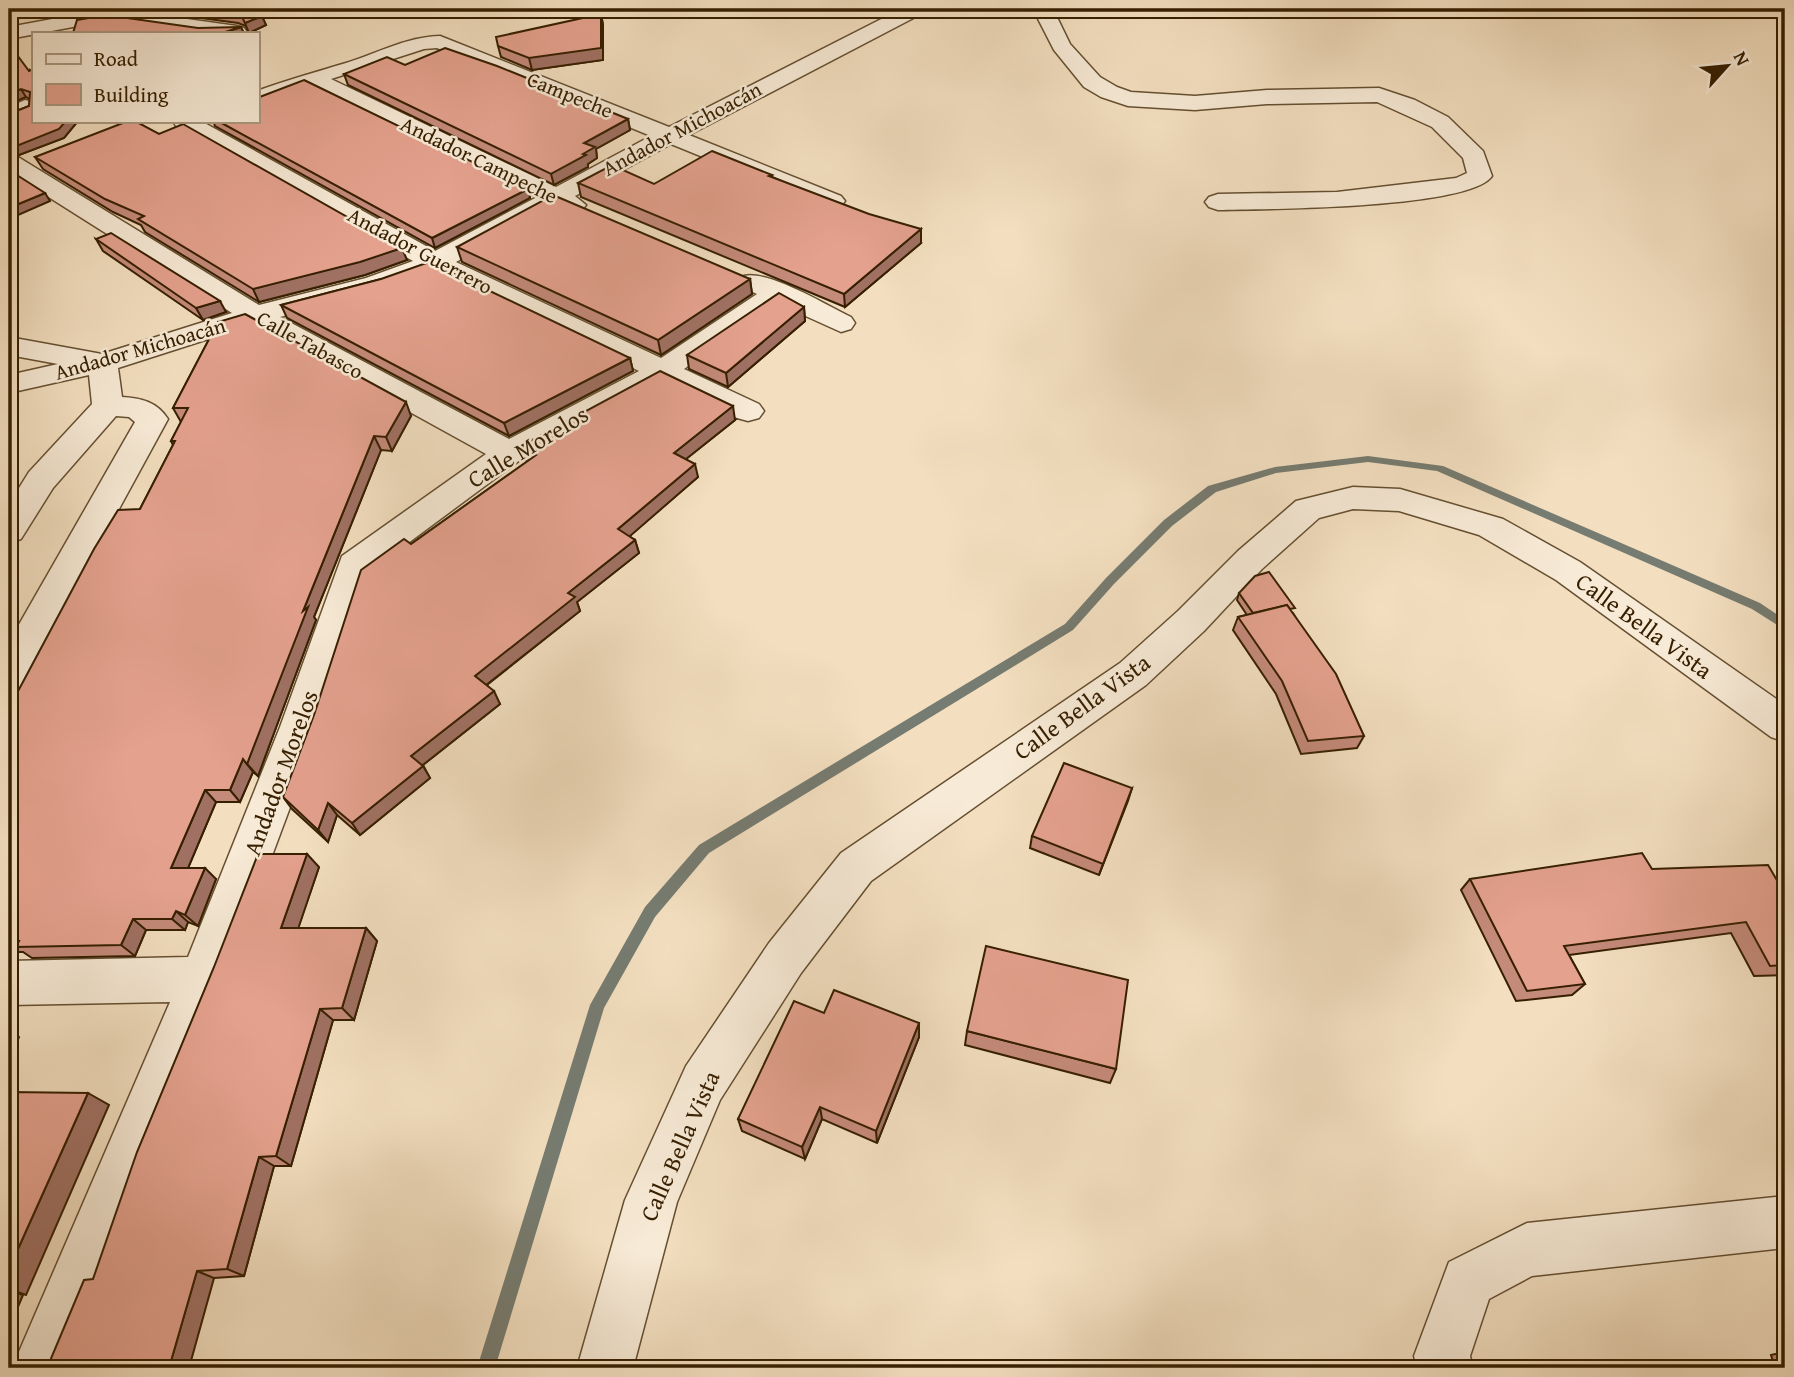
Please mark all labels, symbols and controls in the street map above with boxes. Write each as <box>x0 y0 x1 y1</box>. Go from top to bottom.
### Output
legend <box>32 32 259 122</box>
north arrow <box>1692 32 1762 102</box>
text: Road <box>94 43 139 74</box>
text: N <box>1727 46 1758 71</box>
street label: Campeche <box>523 63 618 126</box>
street label: Andador Michoacán <box>597 73 767 184</box>
text: Building <box>94 79 169 110</box>
street label: Andador Campeche <box>395 108 563 211</box>
street label: Andador Guerrero <box>342 199 498 302</box>
street label: Calle Tabasco <box>251 302 369 387</box>
street label: Andador Michoacán <box>51 309 229 388</box>
street label: Calle Morelos <box>461 397 595 497</box>
street label: Calle Bella Vista <box>1569 564 1720 688</box>
street label: Calle Bella Vista <box>1006 645 1158 768</box>
street label: Andador Morelos <box>234 685 327 860</box>
street label: Calle Bella Vista <box>631 1064 729 1227</box>

